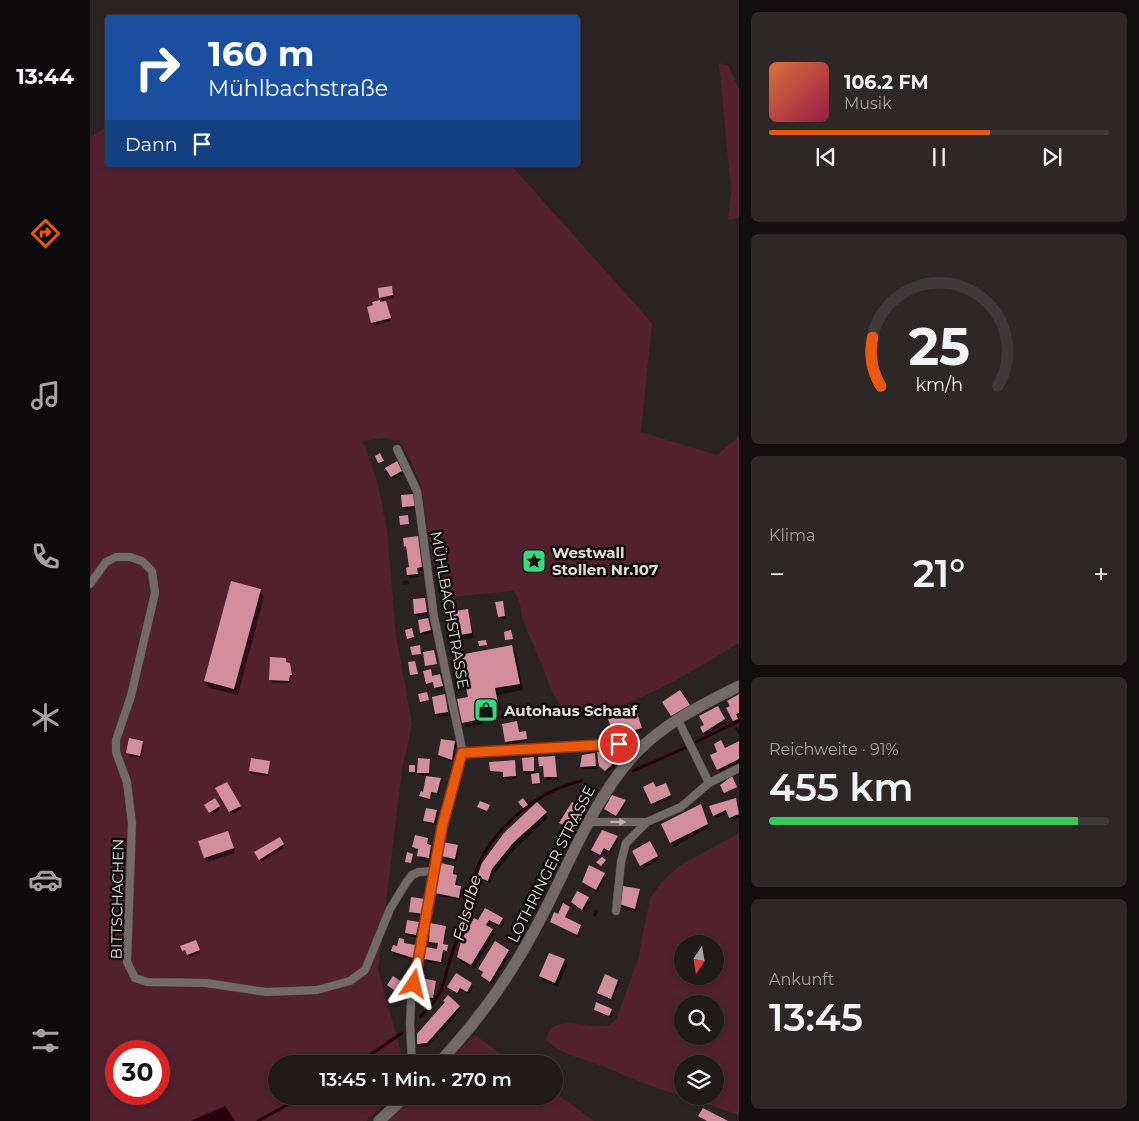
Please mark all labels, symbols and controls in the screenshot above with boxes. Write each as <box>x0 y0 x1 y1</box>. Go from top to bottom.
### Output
text: 160 m <box>208 32 314 75</box>
icon: right <box>125 35 190 100</box>
text: 13:44 <box>16 63 74 90</box>
text: 106.2 FM <box>844 71 929 94</box>
text: Mühlbachstraße <box>208 75 388 102</box>
text: Musik <box>844 94 892 113</box>
icon: arrive <box>188 130 216 158</box>
text: Dann <box>125 133 178 156</box>
icon: previous <box>812 143 840 171</box>
icon: pause <box>925 143 953 171</box>
icon: next <box>1038 143 1066 171</box>
icon: directions <box>28 216 63 251</box>
text: 25 <box>908 315 970 378</box>
text: km/h <box>915 374 963 395</box>
icon: music <box>28 378 63 413</box>
text: Klima <box>769 526 815 545</box>
street label: MÜHLBACHSTRASSE <box>427 530 473 690</box>
icon: phone <box>28 539 63 574</box>
place label: Westwall Stollen Nr.107 <box>552 543 658 579</box>
place icon: Westwall Stollen Nr.107 <box>521 548 547 574</box>
text: 21° <box>913 550 965 597</box>
text: − <box>769 557 785 591</box>
text: + <box>1093 557 1109 591</box>
shop icon: Autohaus Schaaf <box>473 697 499 723</box>
icon: climate <box>28 700 63 735</box>
place label: Autohaus Schaaf <box>503 701 638 720</box>
pin <box>598 723 640 765</box>
icon: arrive <box>605 730 633 758</box>
text: Reichweite · 91% <box>769 740 899 759</box>
text: 455 km <box>769 764 913 811</box>
street label: LOTHRINGER STRASSE <box>503 782 599 946</box>
one-way arrow <box>610 818 626 826</box>
street label: BITTSCHACHEN <box>106 838 128 960</box>
icon: car <box>28 862 63 897</box>
water label: Felsalbe <box>449 873 485 943</box>
north arrow <box>674 935 724 985</box>
map controls <box>674 935 724 1105</box>
position arrow <box>387 957 439 1009</box>
text: Ankunft <box>769 970 834 989</box>
text: 13:45 <box>769 994 863 1041</box>
button: search <box>674 995 724 1045</box>
icon: filters <box>28 1023 63 1058</box>
speed limit sign: 30 <box>105 1040 170 1105</box>
button: layers <box>674 1055 724 1105</box>
text: 13:45 · 1 Min. · 270 m <box>319 1068 512 1091</box>

